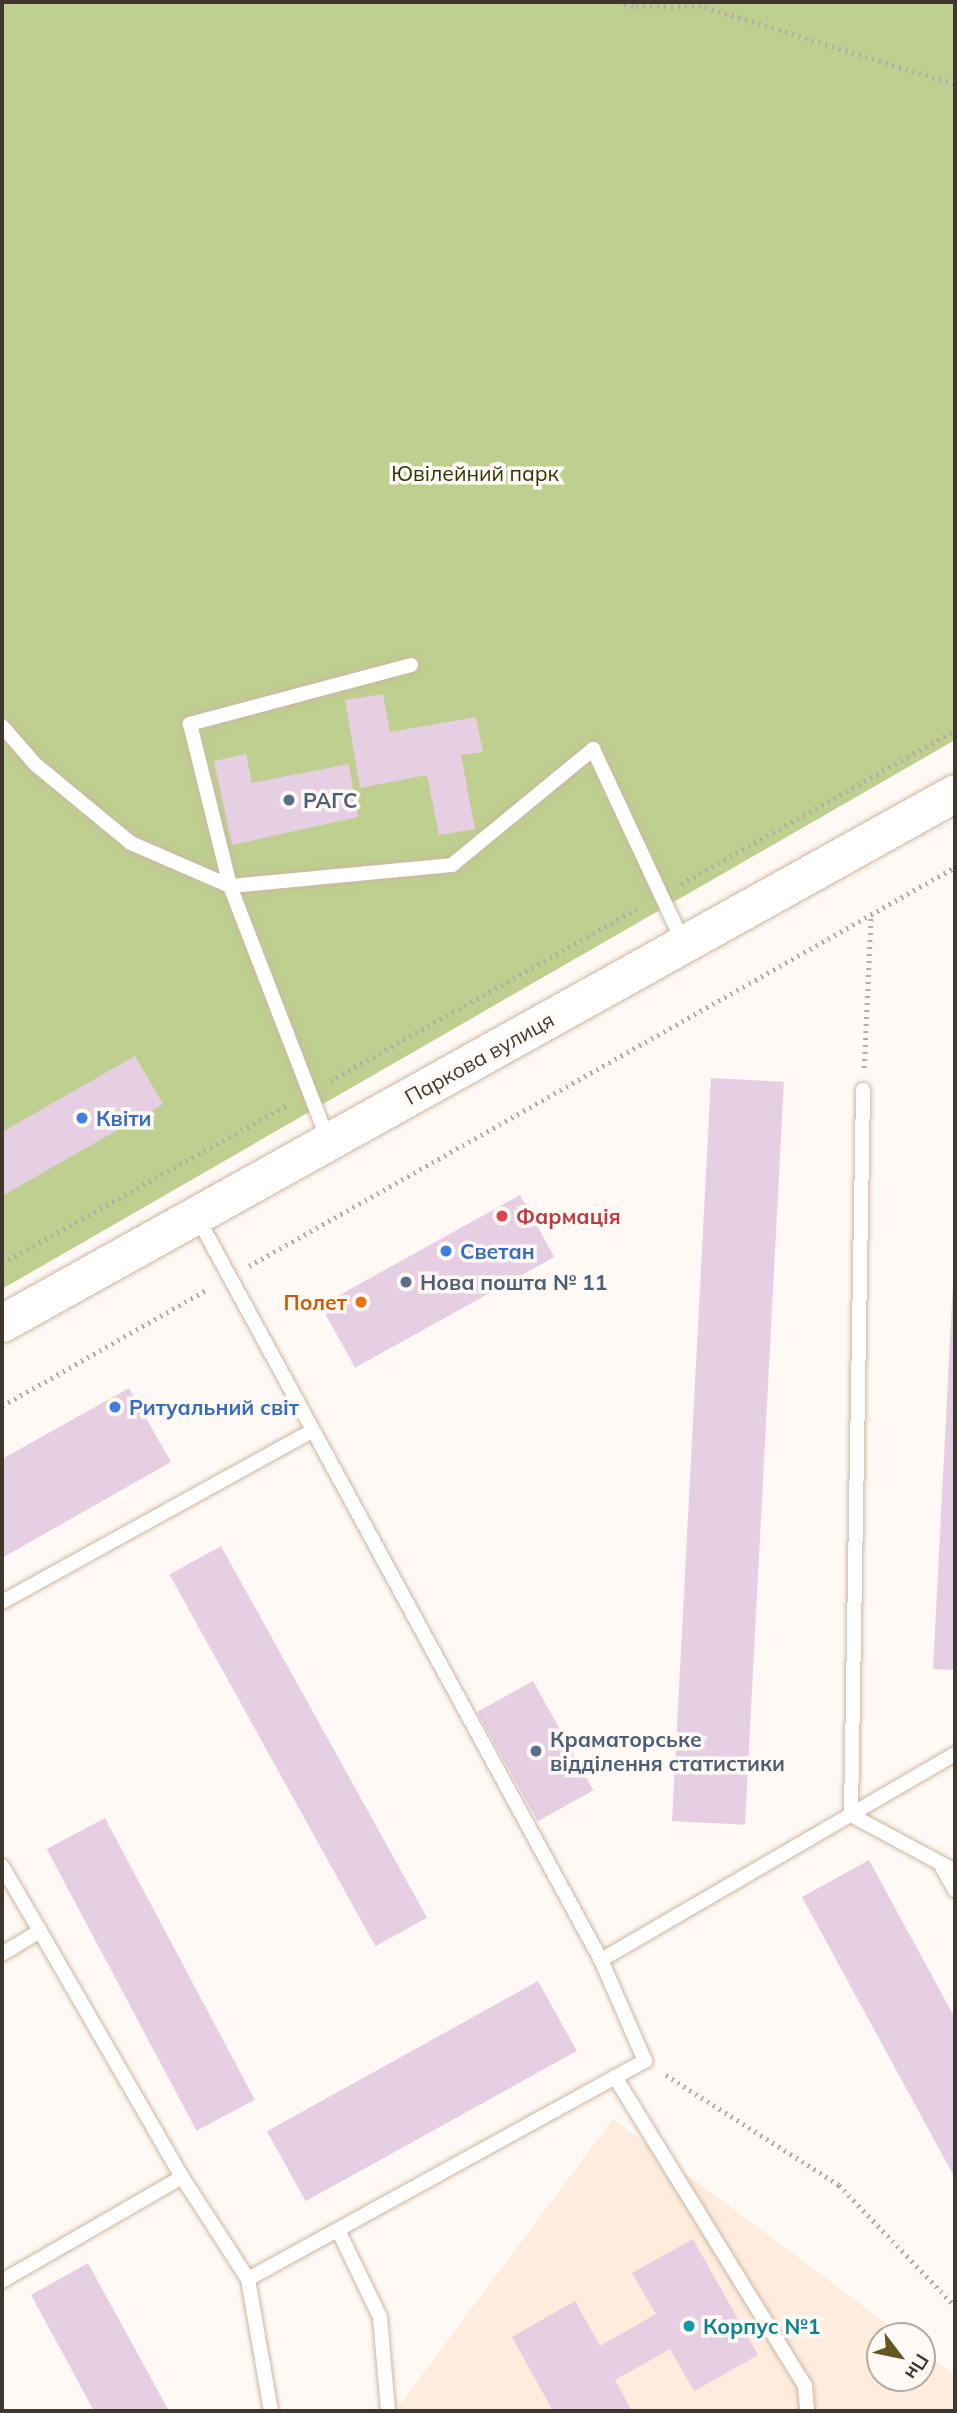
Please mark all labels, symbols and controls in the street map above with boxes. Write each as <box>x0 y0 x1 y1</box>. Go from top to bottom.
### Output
park label: Ювілейний парк <box>391 460 559 486</box>
place label: РАГС <box>303 787 357 813</box>
marker: РАГС <box>281 792 297 808</box>
street label: Паркова вулиця <box>400 1007 558 1109</box>
place label: Квіти <box>96 1105 152 1131</box>
marker: Квіти <box>74 1110 90 1126</box>
place label: Фармація <box>516 1203 621 1229</box>
marker: Фармація <box>494 1208 510 1224</box>
place label: Светан <box>460 1238 535 1264</box>
marker: Светан <box>438 1243 454 1259</box>
place label: Нова пошта № 11 <box>420 1269 607 1295</box>
marker: Нова пошта № 11 <box>398 1274 414 1290</box>
place label: Полет <box>284 1289 347 1315</box>
marker: Полет <box>353 1294 369 1310</box>
place label: Ритуальний світ <box>129 1394 299 1420</box>
marker: Ритуальний світ <box>107 1399 123 1415</box>
place label: Краматорське відділення статистики <box>550 1726 785 1776</box>
marker: Краматорське відділення статистики <box>528 1743 544 1759</box>
place label: Корпус №1 <box>703 2313 820 2339</box>
marker: Корпус №1 <box>681 2318 697 2334</box>
north arrow <box>866 2322 936 2392</box>
text: Пн <box>900 2349 934 2385</box>

